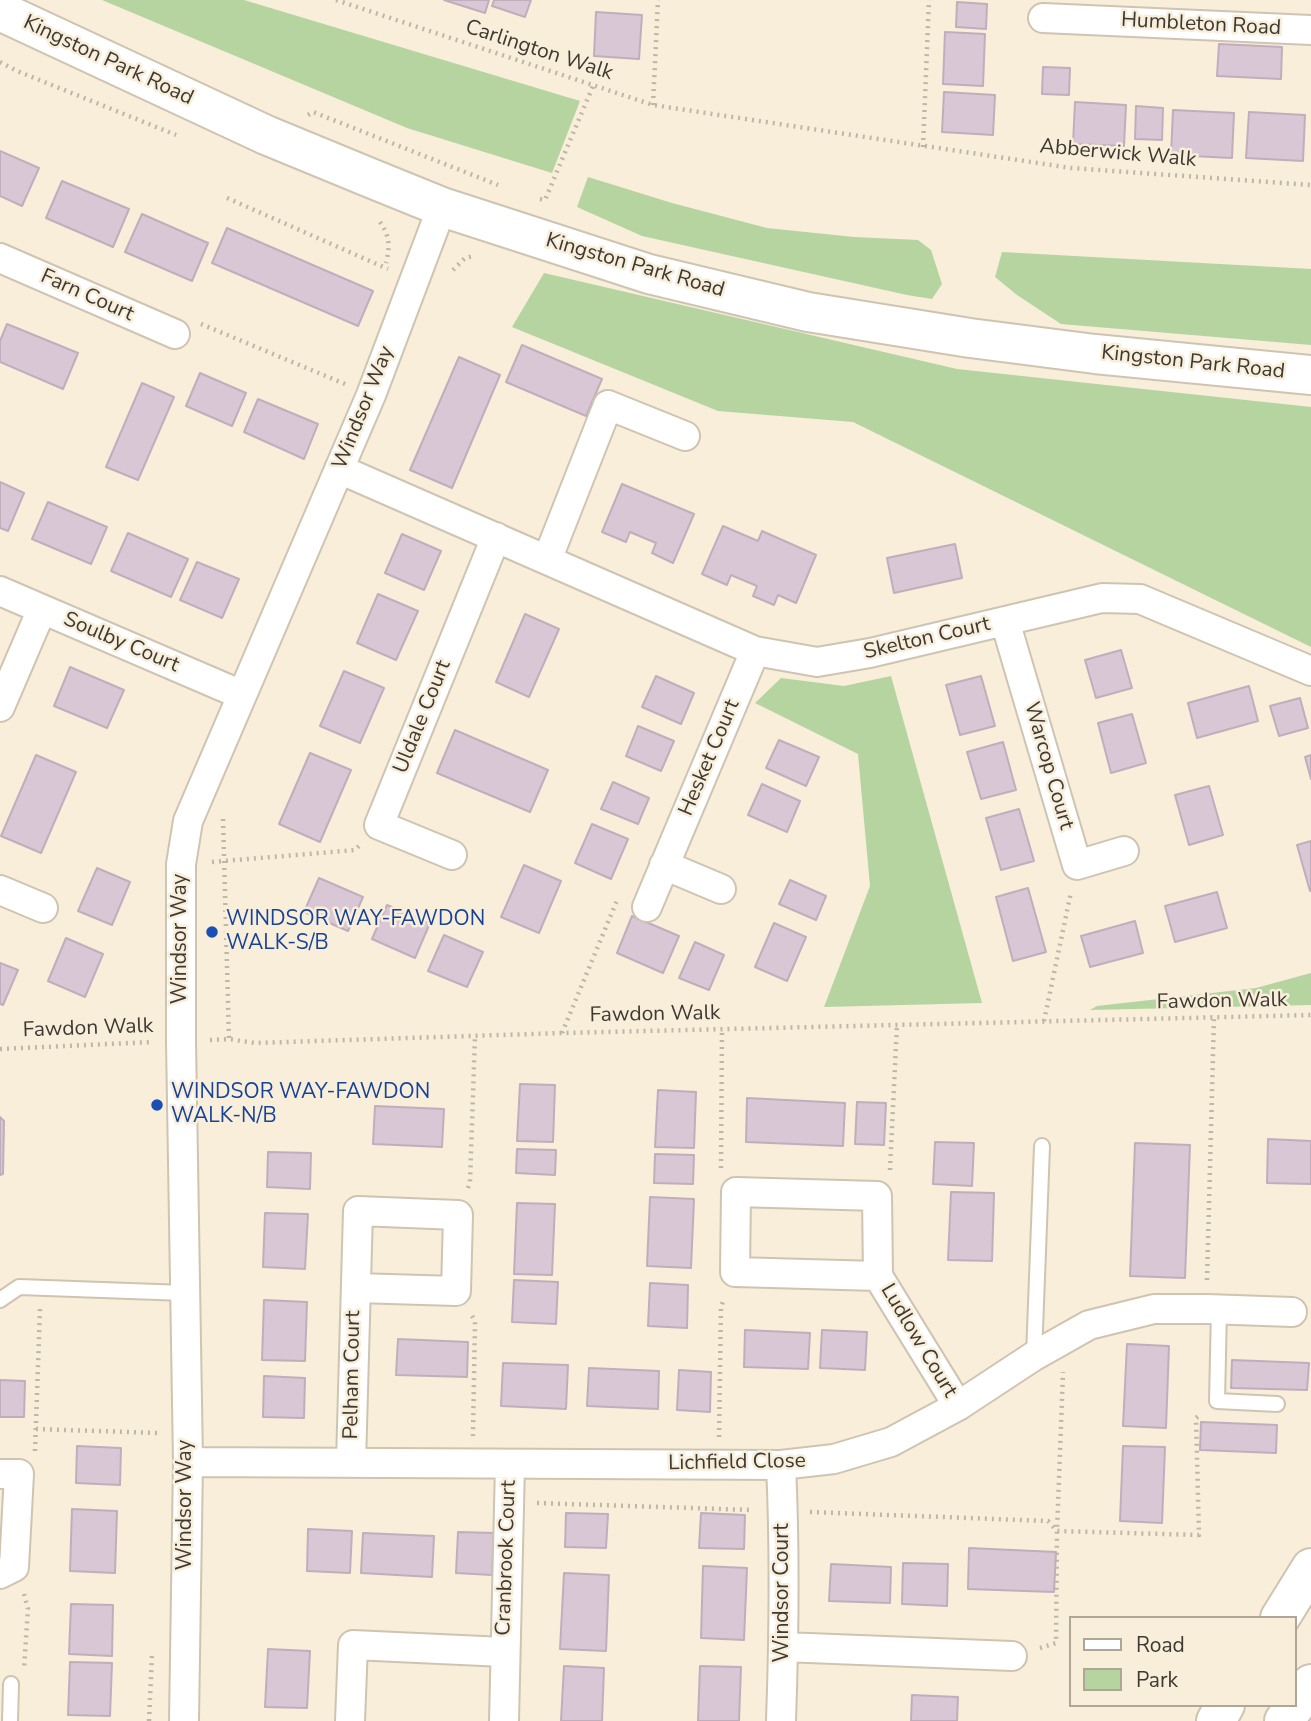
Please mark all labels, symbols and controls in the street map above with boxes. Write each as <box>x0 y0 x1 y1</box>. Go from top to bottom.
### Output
street label: Humbleton Road <box>1120 8 1282 42</box>
street label: Kingston Park Road <box>19 11 197 111</box>
street label: Carlington Walk <box>462 15 616 87</box>
street label: Abberwick Walk <box>1039 135 1197 173</box>
street label: Kingston Park Road <box>543 228 727 304</box>
street label: Farn Court <box>36 264 138 328</box>
street label: Kingston Park Road <box>1100 341 1286 385</box>
street label: Windsor Way <box>328 343 400 473</box>
street label: Soulby Court <box>59 607 183 679</box>
street label: Skelton Court <box>861 612 993 666</box>
street label: Uldale Court <box>389 657 457 777</box>
street label: Hesket Court <box>674 696 746 820</box>
street label: Warcop Court <box>1018 699 1078 833</box>
street label: Windsor Way <box>168 874 194 1004</box>
place label: WINDSOR WAY-FAWDON WALK-S/B <box>226 907 485 957</box>
marker: WINDSOR WAY-FAWDON WALK-S/B <box>204 924 220 940</box>
street label: Fawdon Walk <box>1156 988 1288 1016</box>
street label: Fawdon Walk <box>589 1001 721 1029</box>
street label: Fawdon Walk <box>22 1014 154 1044</box>
place label: WINDSOR WAY-FAWDON WALK-N/B <box>171 1080 430 1130</box>
marker: WINDSOR WAY-FAWDON WALK-N/B <box>149 1097 165 1113</box>
street label: Ludlow Court <box>874 1280 962 1402</box>
street label: Pelham Court <box>339 1310 367 1440</box>
street label: Windsor Way <box>173 1440 199 1570</box>
street label: Lichfield Close <box>668 1449 806 1477</box>
street label: Cranbrook Court <box>492 1480 522 1636</box>
street label: Windsor Court <box>770 1523 796 1663</box>
legend <box>1070 1616 1297 1707</box>
text: Road <box>1136 1631 1185 1659</box>
text: Park <box>1136 1666 1178 1694</box>

